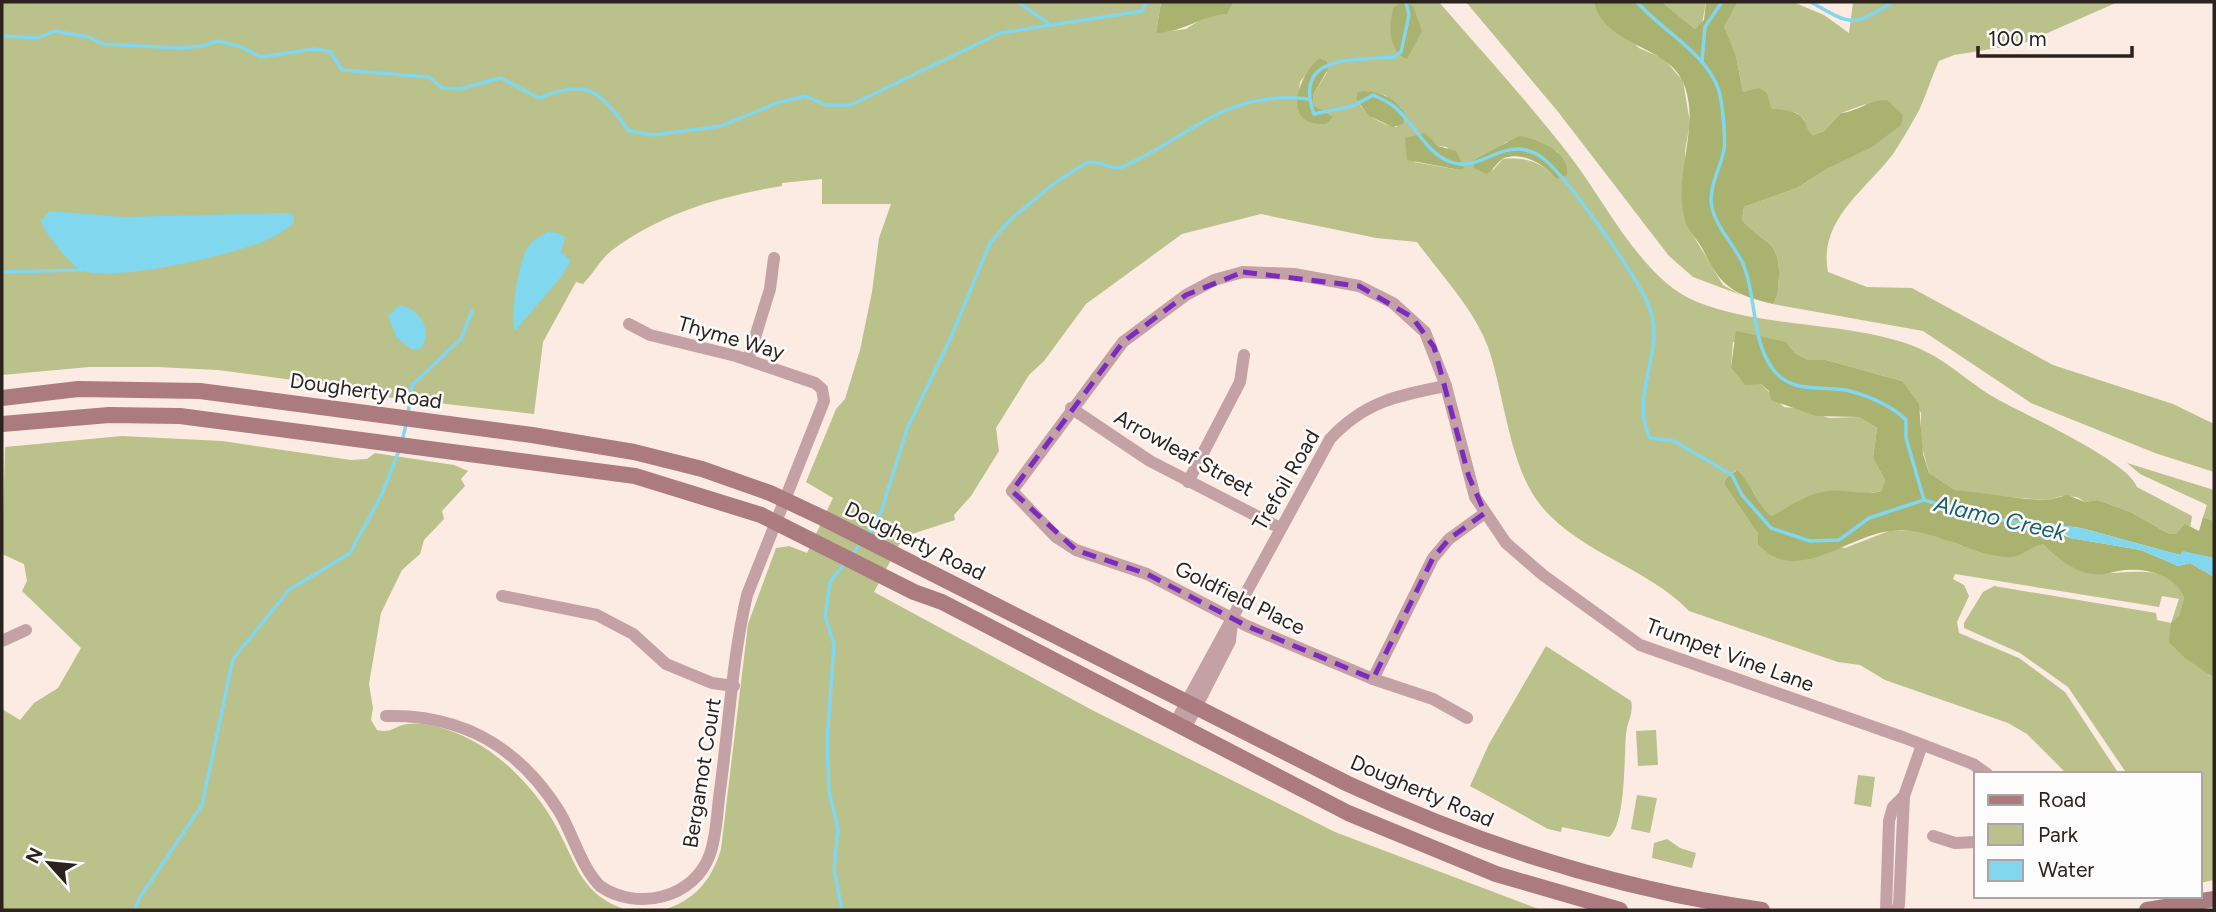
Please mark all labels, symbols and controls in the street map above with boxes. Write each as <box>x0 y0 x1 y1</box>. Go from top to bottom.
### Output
scale bar <box>1978 14 2132 58</box>
text: 100 m <box>1988 26 2047 51</box>
street label: Thyme Way <box>675 310 787 365</box>
street label: Dougherty Road <box>288 367 444 414</box>
street label: Arrowleaf Street <box>1110 404 1258 501</box>
street label: Trefoil Road <box>1247 425 1324 535</box>
water label: Alamo Creek <box>1931 489 2069 547</box>
street label: Dougherty Road <box>841 496 990 585</box>
street label: Goldfield Place <box>1171 555 1309 640</box>
street label: Trumpet Vine Lane <box>1643 613 1818 697</box>
street label: Bergamot Court <box>677 696 726 850</box>
street label: Dougherty Road <box>1347 749 1498 832</box>
legend <box>1974 772 2202 898</box>
text: Road <box>2038 787 2086 812</box>
text: Park <box>2038 822 2079 847</box>
north arrow <box>14 828 84 898</box>
text: N <box>21 844 48 867</box>
text: Water <box>2038 857 2094 882</box>

